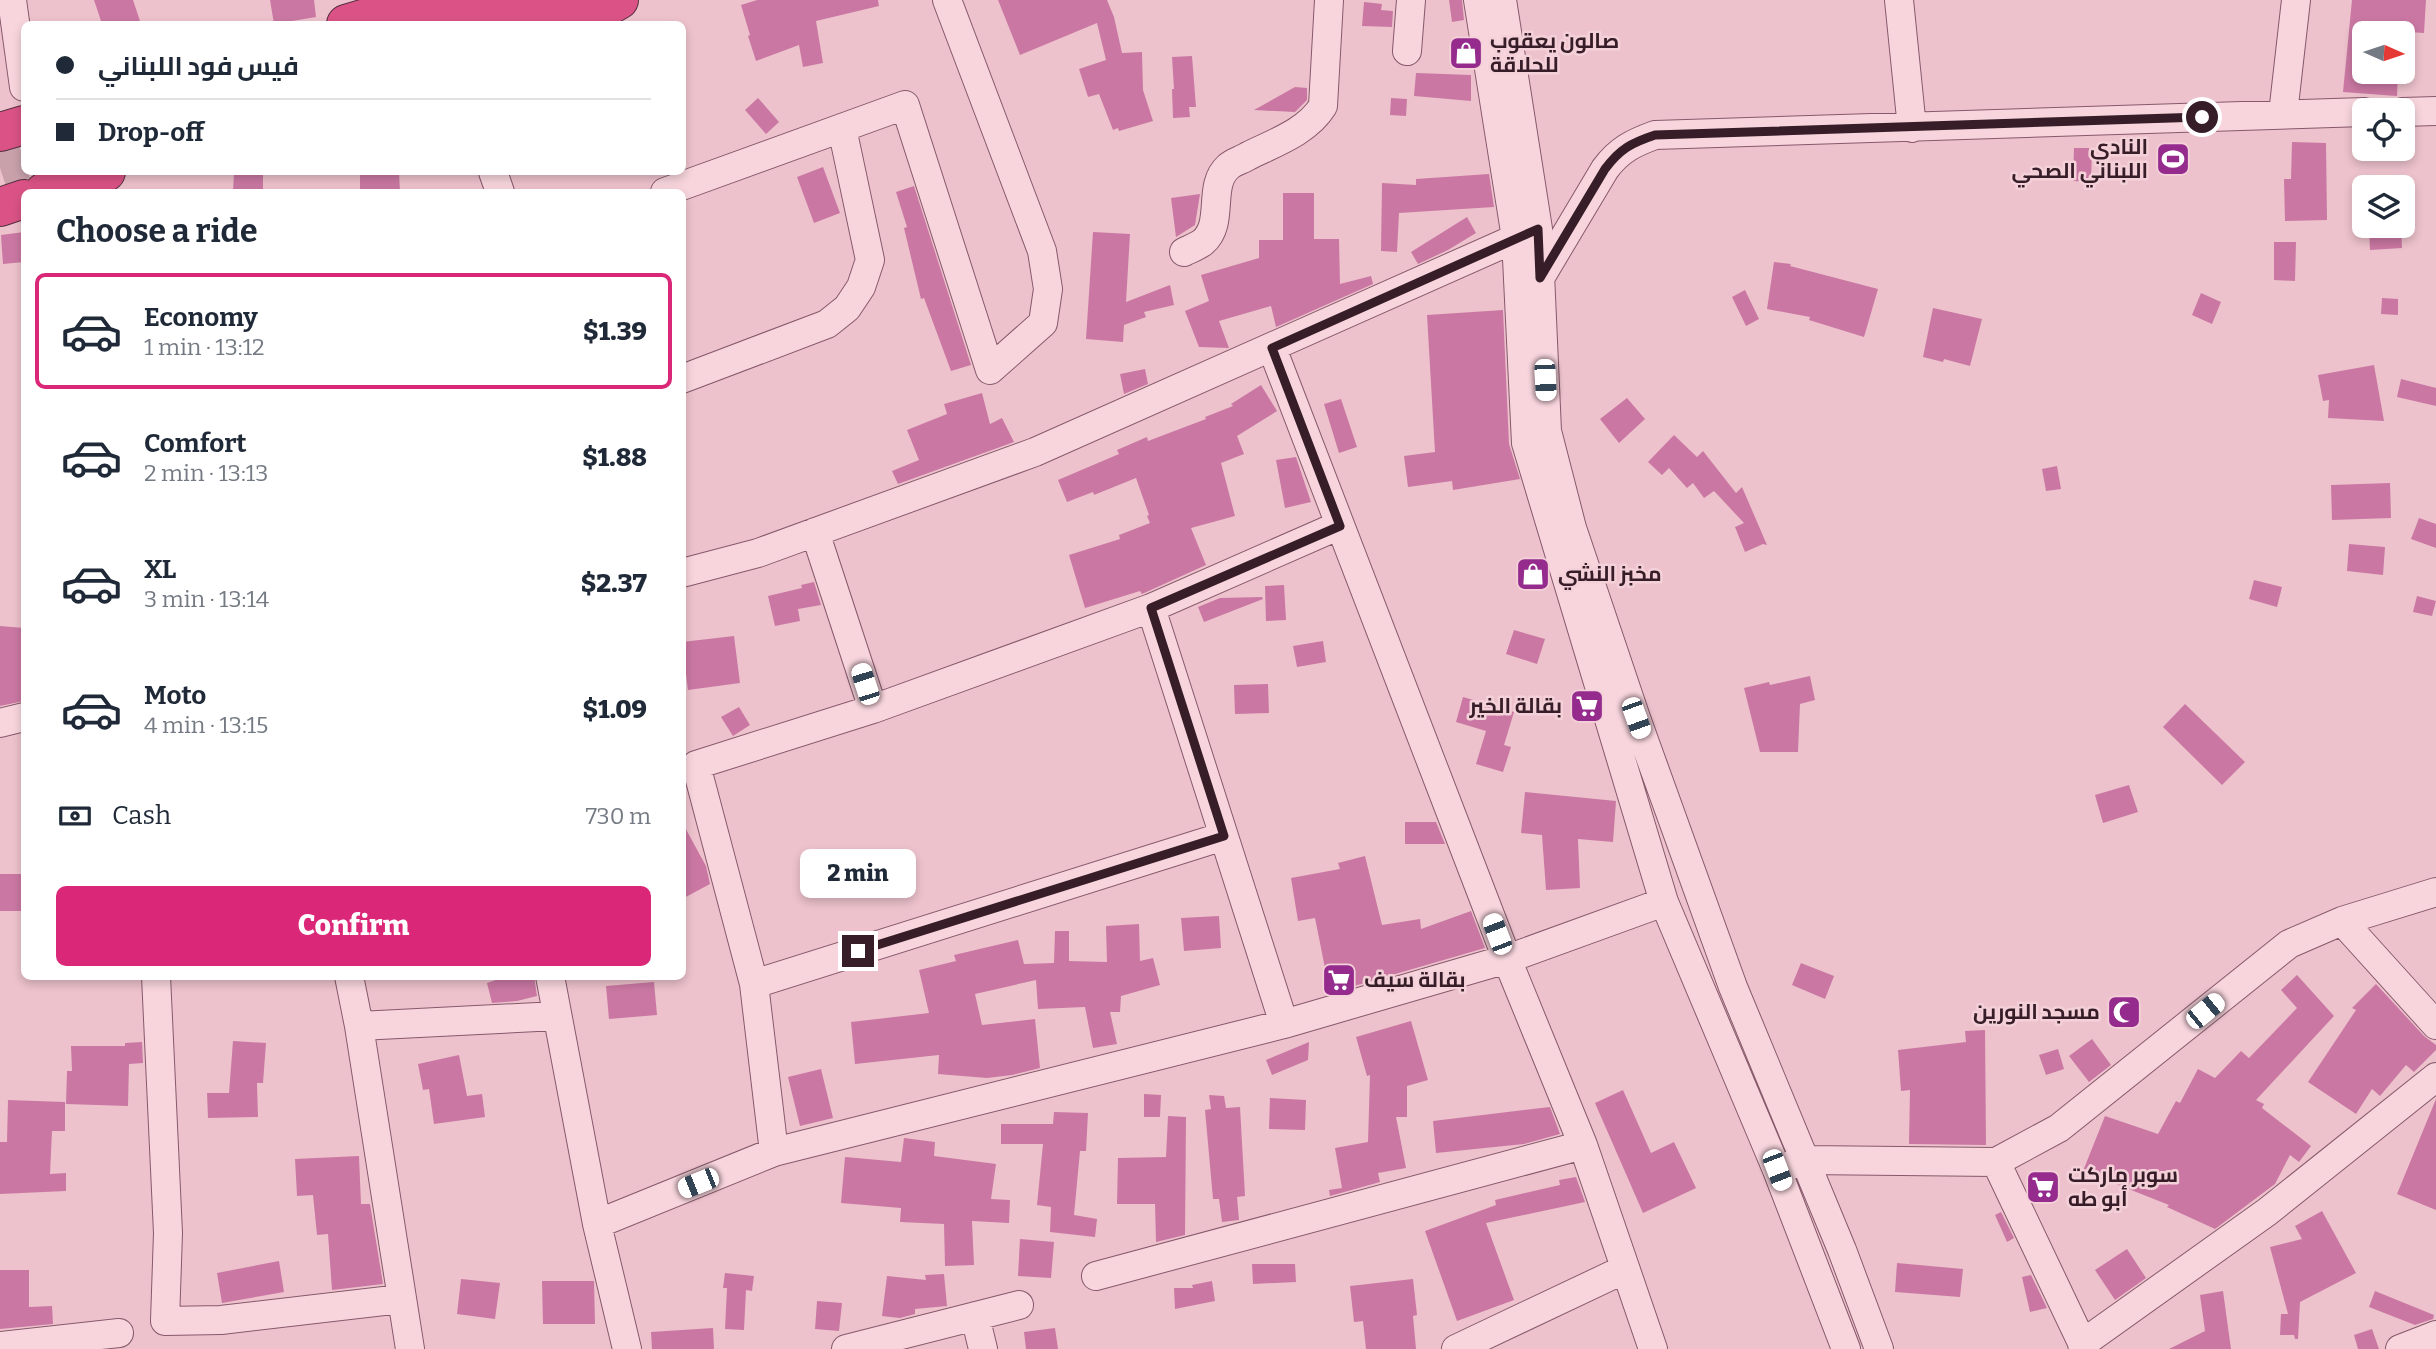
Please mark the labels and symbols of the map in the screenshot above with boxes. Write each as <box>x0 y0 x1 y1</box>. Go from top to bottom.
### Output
north arrow <box>2352 21 2415 84</box>
place label: صالون يعقوب للحلاقة <box>1490 28 1619 78</box>
shop icon: صالون يعقوب للحلاقة <box>1447 34 1485 72</box>
route start <box>2186 101 2218 133</box>
place label: النادي اللبناني الصحي <box>2011 134 2148 188</box>
sports icon: النادي اللبناني الصحي <box>2154 140 2192 178</box>
car <box>1534 358 1557 402</box>
shop icon: مخبز النشي <box>1514 555 1552 593</box>
place label: مخبز النشي <box>1558 561 1662 590</box>
car <box>849 661 882 707</box>
supermarket icon: بقالة الخير <box>1568 687 1606 725</box>
place label: بقالة الخير <box>1468 693 1562 719</box>
car <box>1619 695 1654 741</box>
callout: 2 min <box>800 850 916 898</box>
car <box>1480 911 1515 957</box>
route end <box>842 935 874 967</box>
supermarket icon: بقالة سيف <box>1320 961 1358 999</box>
place label: بقالة سيف <box>1364 967 1465 993</box>
car <box>2183 990 2228 1032</box>
mosque icon: مسجد النورين <box>2105 993 2143 1031</box>
place label: مسجد النورين <box>1973 999 2100 1025</box>
car <box>1760 1147 1795 1193</box>
place label: سوبر ماركت أبو طه <box>2068 1162 2178 1212</box>
car <box>675 1165 722 1201</box>
supermarket icon: سوبر ماركت أبو طه <box>2024 1168 2062 1206</box>

